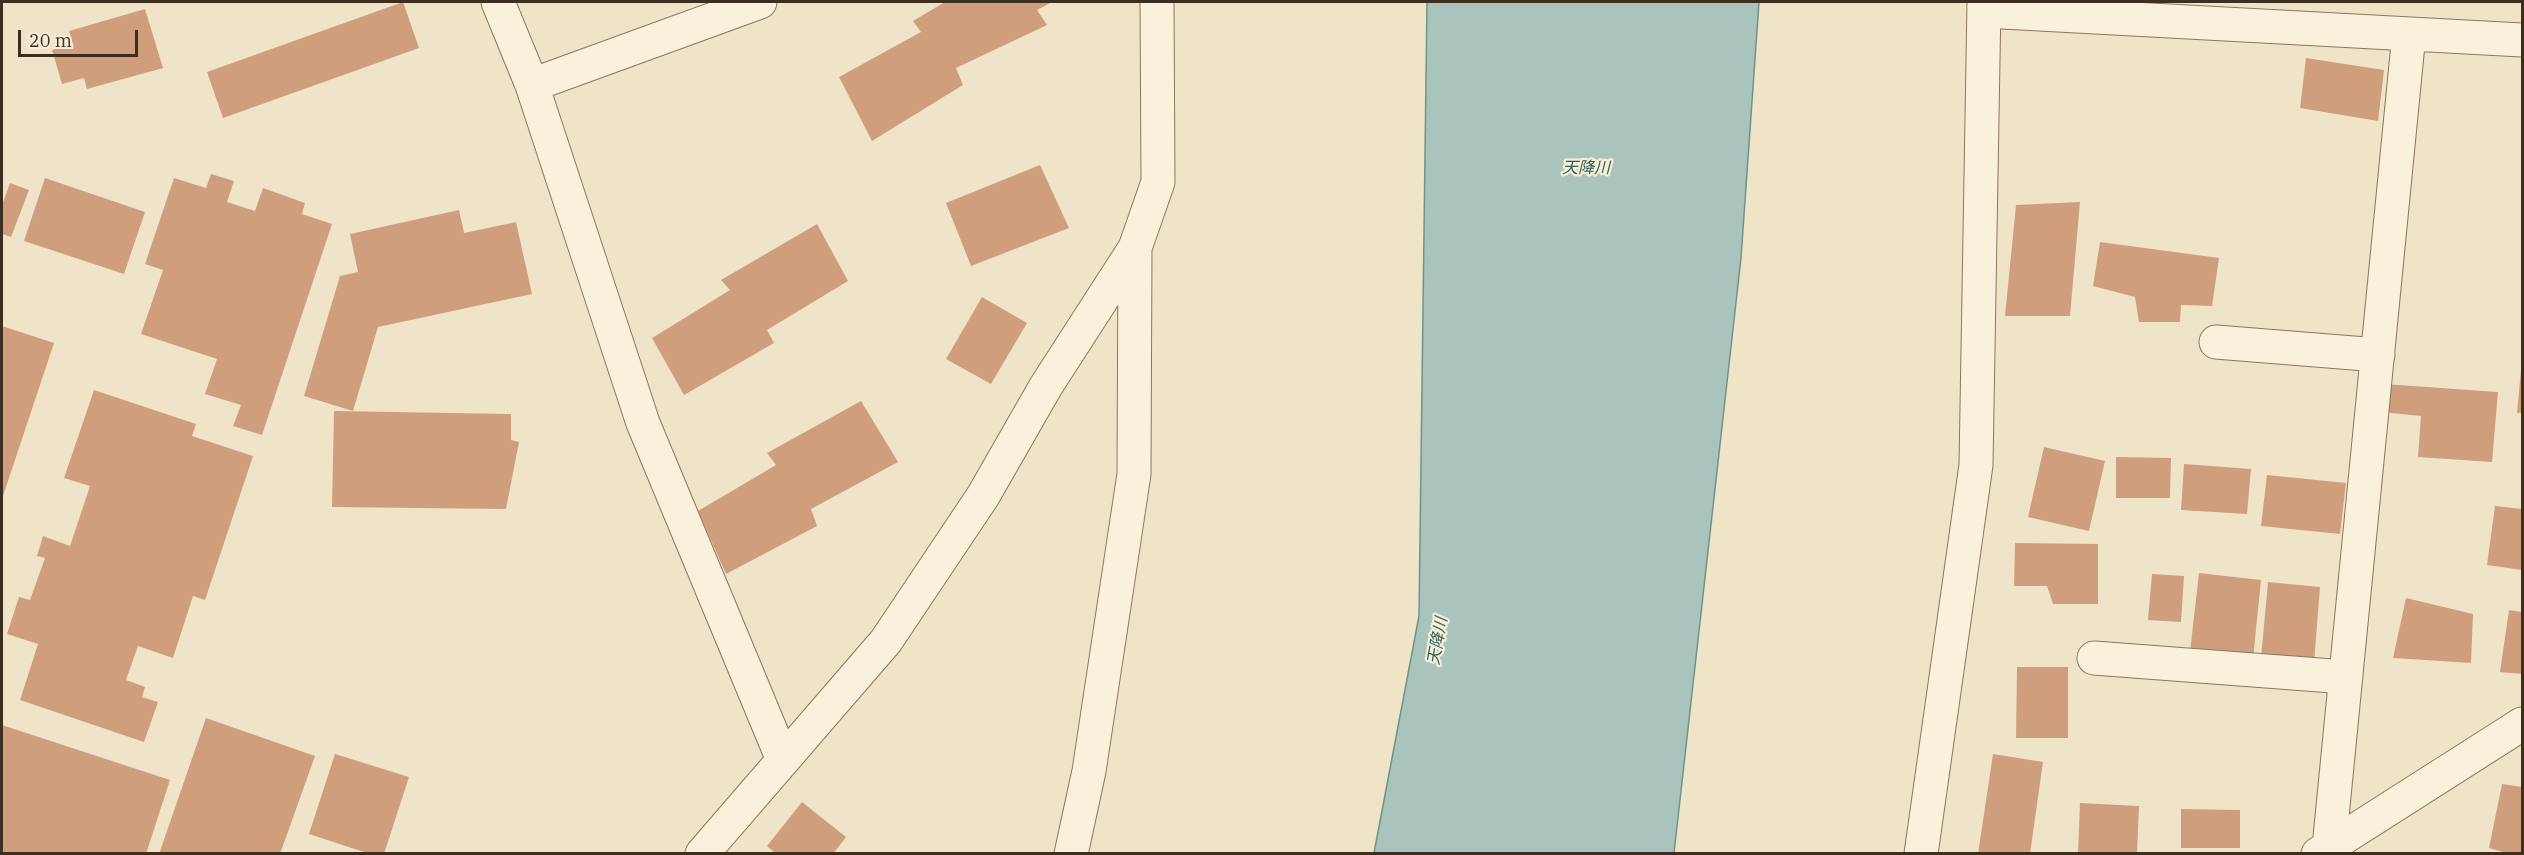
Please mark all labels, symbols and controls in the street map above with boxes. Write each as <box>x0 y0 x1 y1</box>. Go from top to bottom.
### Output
scale bar <box>21 18 141 56</box>
text: 20 m <box>29 29 72 52</box>
water label: 天降川 <box>1562 158 1610 178</box>
water label: 天降川 <box>1424 616 1452 666</box>

